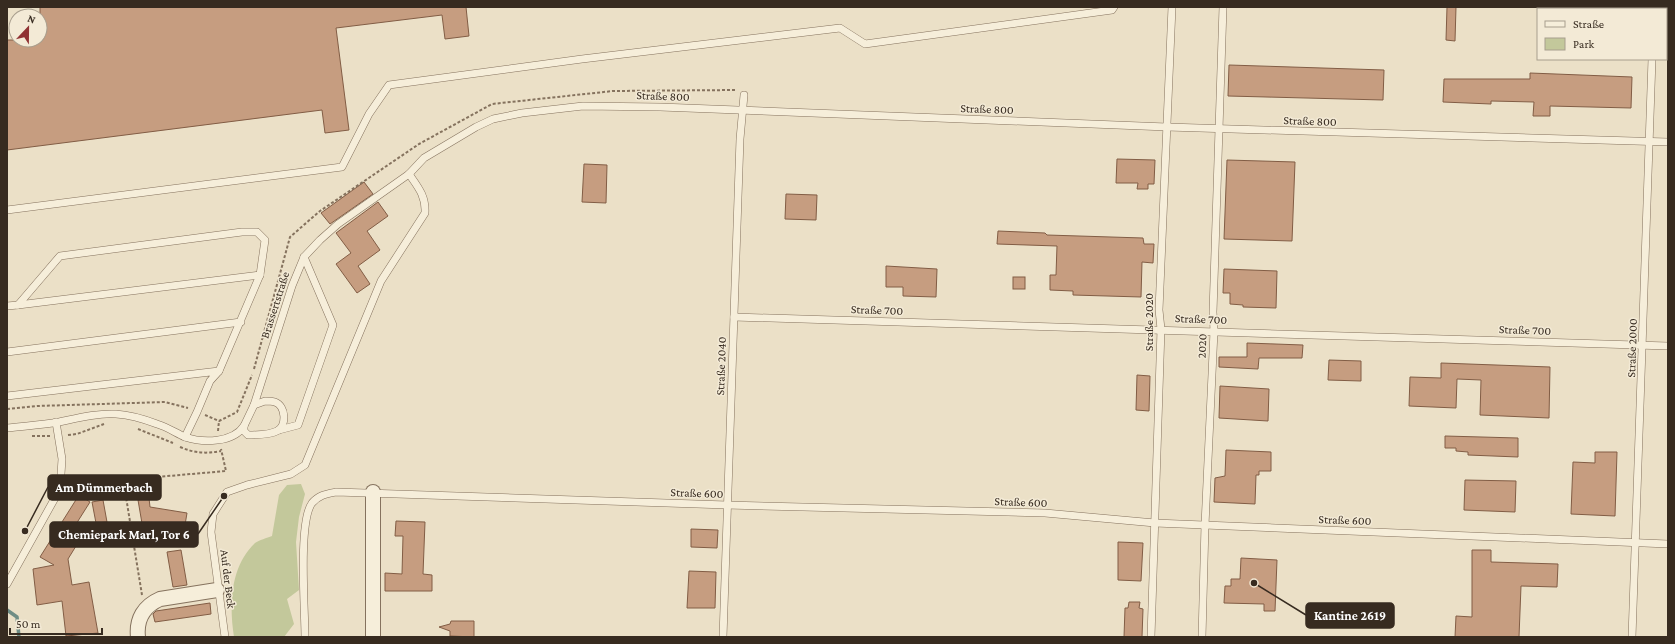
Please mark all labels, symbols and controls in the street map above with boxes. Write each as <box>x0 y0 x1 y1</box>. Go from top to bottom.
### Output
north arrow <box>8 8 48 48</box>
legend <box>1537 8 1667 60</box>
text: N <box>26 12 38 26</box>
text: Straße <box>1573 17 1604 31</box>
text: Park <box>1573 37 1595 51</box>
street label: Straße 800 <box>636 88 690 104</box>
street label: Straße 800 <box>960 101 1014 117</box>
street label: Straße 800 <box>1283 113 1337 129</box>
street label: Brassertstraße <box>258 270 292 340</box>
street label: Straße 2020 <box>1142 293 1156 351</box>
street label: Straße 700 <box>851 302 904 318</box>
street label: Straße 700 <box>1175 311 1228 327</box>
street label: Straße 2000 <box>1624 318 1640 378</box>
street label: Straße 700 <box>1499 322 1552 338</box>
street label: 2020 <box>1195 333 1209 359</box>
street label: Straße 2040 <box>713 336 729 396</box>
callout: Am Dümmerbach <box>48 475 161 500</box>
text: Am Dümmerbach <box>54 480 153 495</box>
street label: Straße 600 <box>670 485 724 501</box>
street label: Straße 600 <box>994 494 1048 510</box>
street label: Straße 600 <box>1318 512 1372 528</box>
callout: Chemiepark Marl, Tor 6 <box>50 522 198 547</box>
text: Chemiepark Marl, Tor 6 <box>58 527 190 543</box>
street label: Auf der Beck <box>217 549 239 610</box>
callout: Kantine 2619 <box>1306 603 1394 628</box>
text: Kantine 2619 <box>1314 608 1386 623</box>
scale bar <box>10 610 102 636</box>
text: 50 m <box>16 617 41 631</box>

